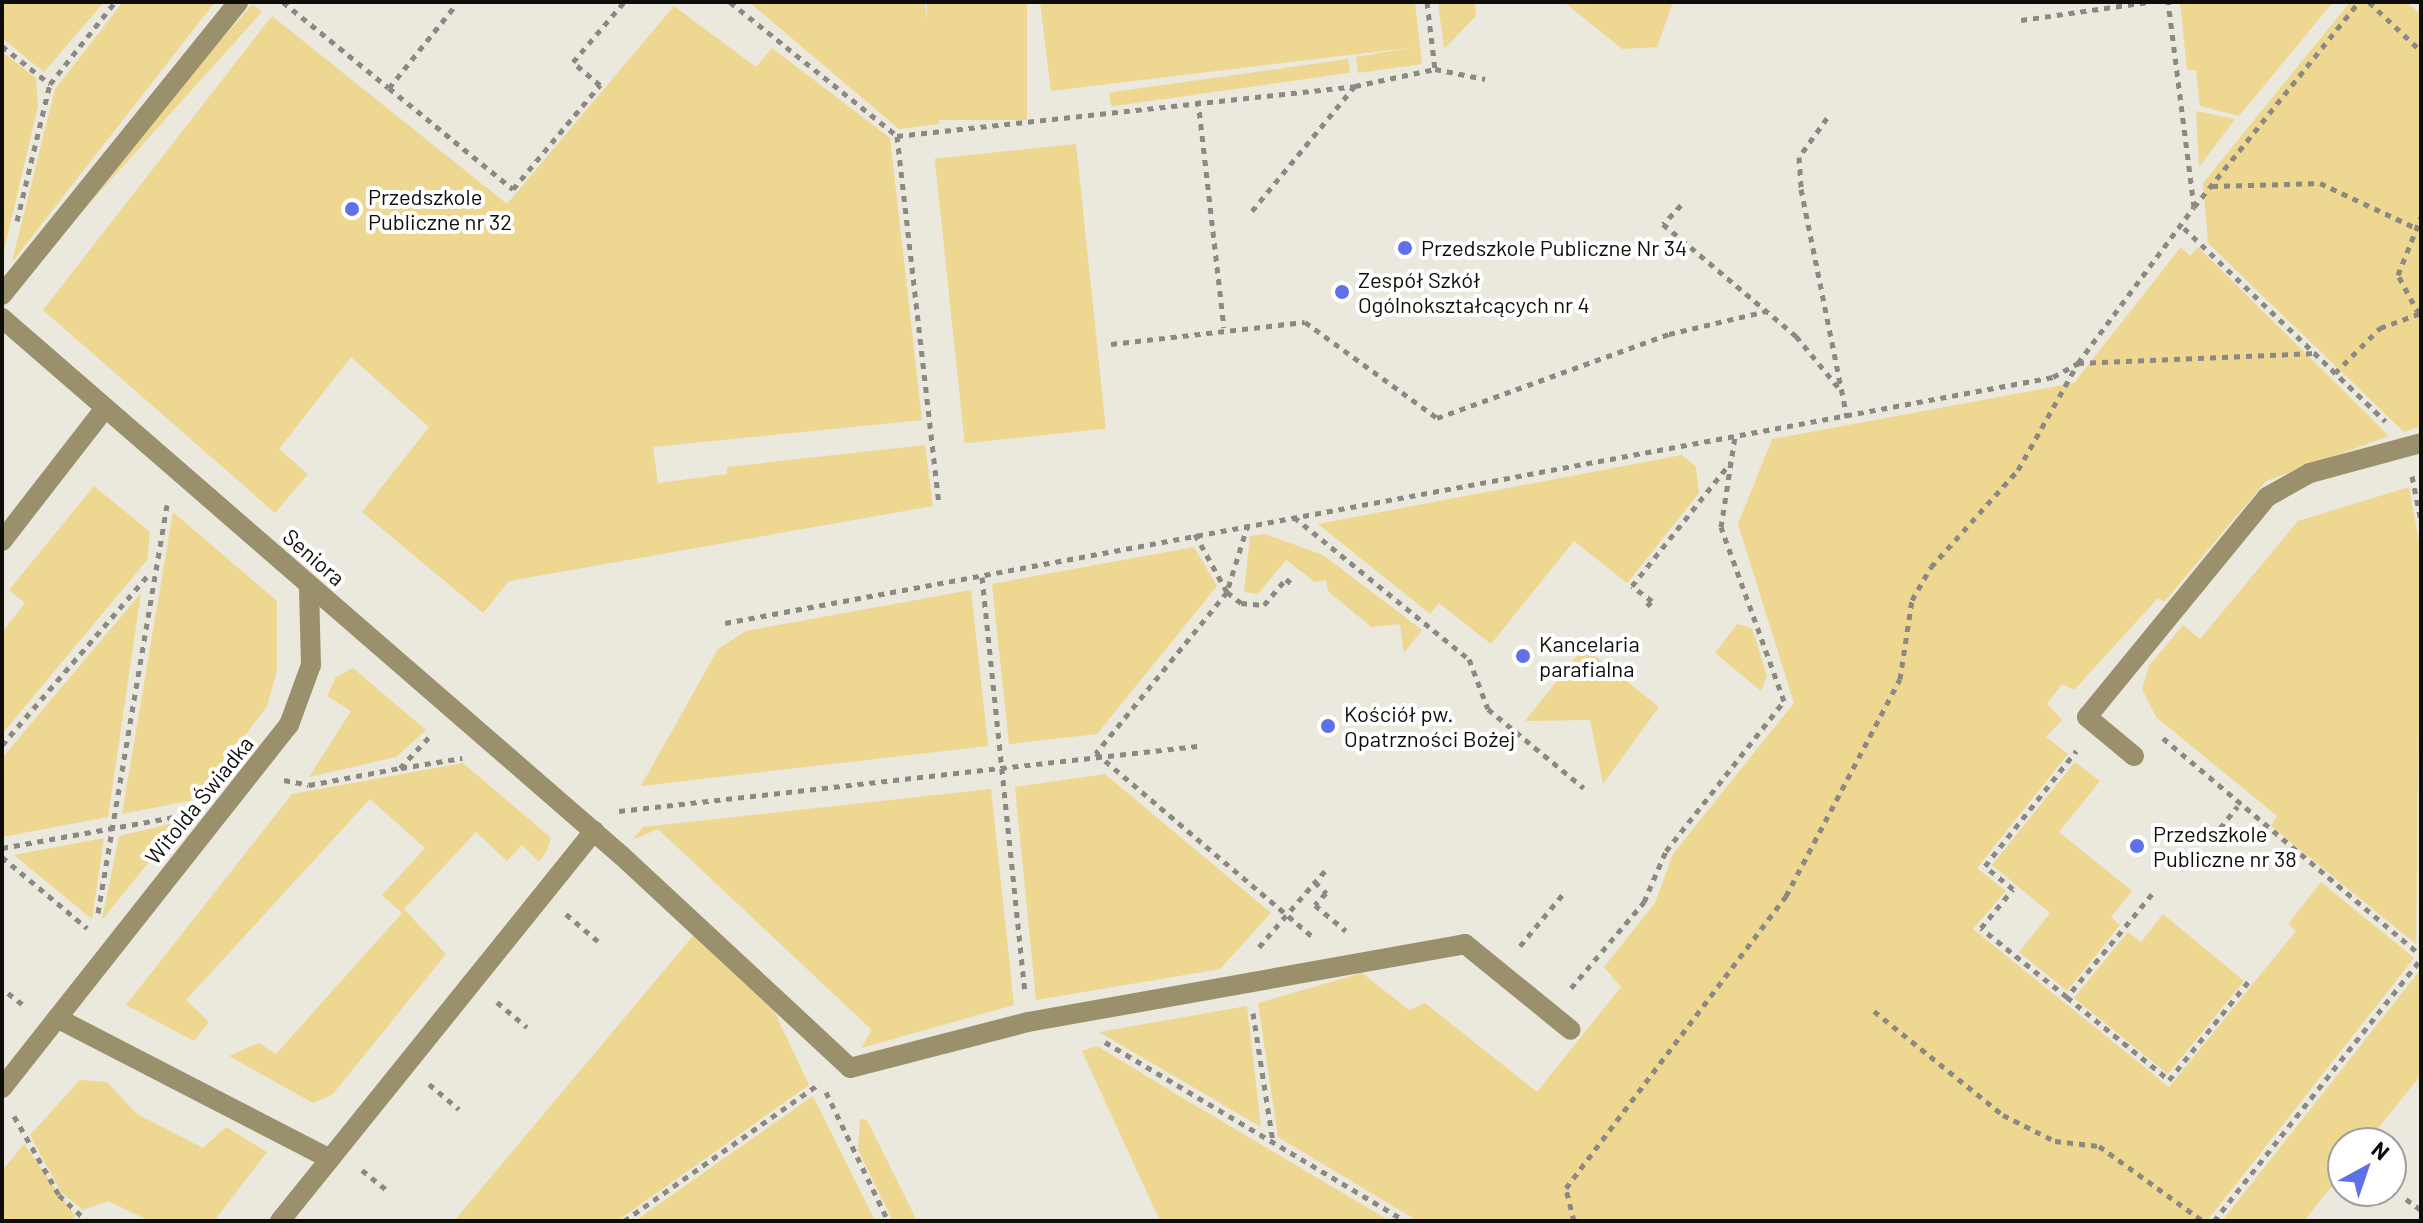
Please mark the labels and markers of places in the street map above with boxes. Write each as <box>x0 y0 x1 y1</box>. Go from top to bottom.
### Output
place label: Przedszkole Publiczne nr 32 <box>368 183 512 234</box>
marker: Przedszkole Publiczne nr 32 <box>343 200 361 218</box>
place label: Przedszkole Publiczne Nr 34 <box>1421 235 1687 261</box>
marker: Przedszkole Publiczne Nr 34 <box>1396 239 1414 257</box>
place label: Zespół Szkół Ogólnokształcących nr 4 <box>1358 266 1590 318</box>
marker: Zespół Szkół Ogólnokształcących nr 4 <box>1333 283 1351 301</box>
place label: Kancelaria parafialna <box>1539 630 1640 682</box>
marker: Kancelaria parafialna <box>1514 647 1532 665</box>
place label: Kościół pw. Opatrzności Bożej <box>1344 700 1515 752</box>
marker: Kościół pw. Opatrzności Bożej <box>1319 717 1337 735</box>
place label: Przedszkole Publiczne nr 38 <box>2153 820 2297 872</box>
marker: Przedszkole Publiczne nr 38 <box>2128 837 2146 855</box>

